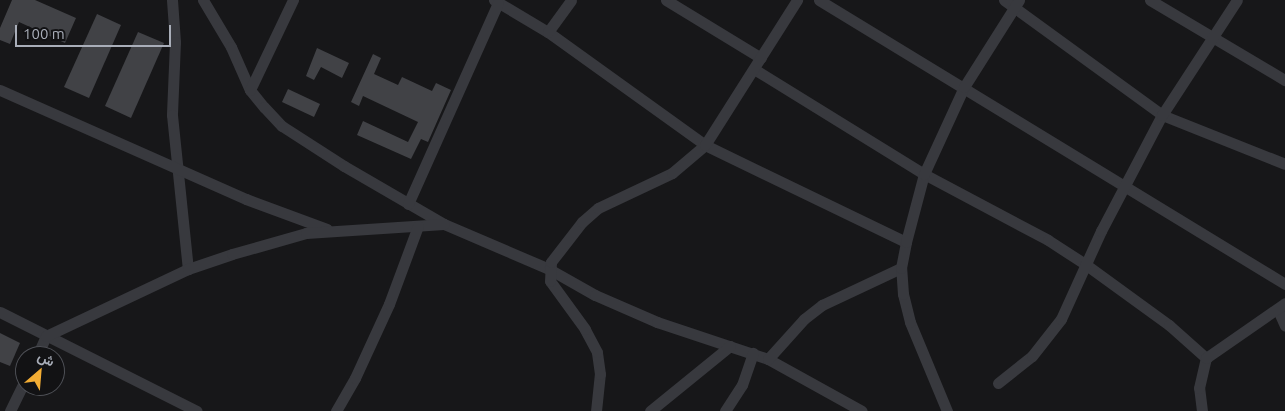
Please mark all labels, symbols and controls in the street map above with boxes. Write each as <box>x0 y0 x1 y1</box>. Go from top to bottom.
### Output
scale bar <box>18 15 174 47</box>
text: 100 m <box>23 25 65 42</box>
north arrow <box>15 346 65 396</box>
text: ش <box>35 348 57 369</box>

